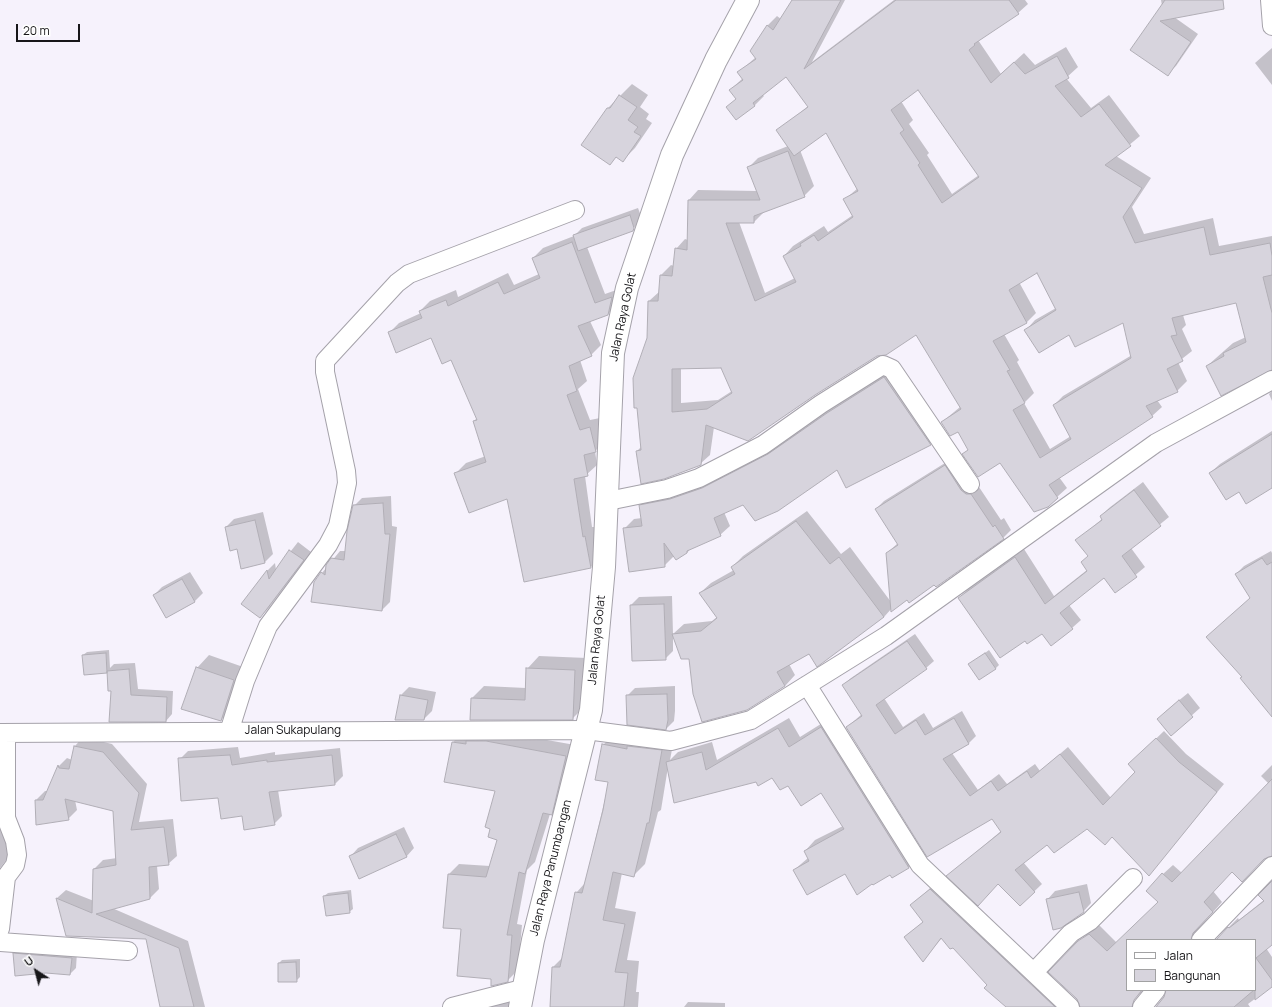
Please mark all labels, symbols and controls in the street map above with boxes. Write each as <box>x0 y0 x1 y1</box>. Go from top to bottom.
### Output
scale bar <box>18 16 82 42</box>
text: 20 m <box>23 22 50 39</box>
street label: Jalan Raya Golat <box>607 271 639 363</box>
street label: Jalan Raya Golat <box>585 594 609 686</box>
street label: Jalan Sukapulang <box>245 724 341 738</box>
street label: Jalan Raya Panumbangan <box>527 798 575 938</box>
legend <box>1126 939 1256 991</box>
text: Jalan <box>1164 947 1193 964</box>
north arrow <box>16 951 56 991</box>
text: U <box>21 952 36 969</box>
text: Bangunan <box>1164 967 1220 984</box>

